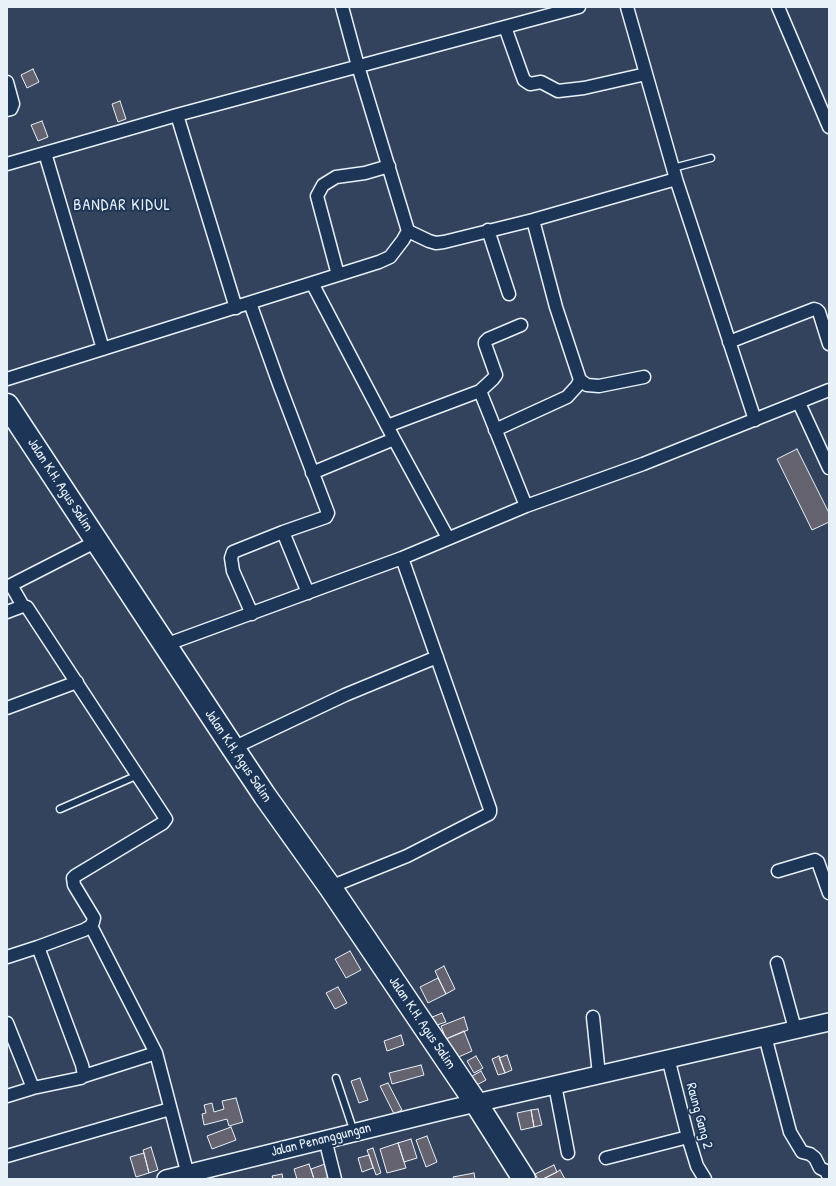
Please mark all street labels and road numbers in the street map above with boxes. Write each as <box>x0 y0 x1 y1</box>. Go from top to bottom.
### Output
street label: Jalan K.H. Agus Salim <box>24 435 96 535</box>
street label: Jalan K.H. Agus Salim <box>201 707 275 805</box>
street label: Jalan K.H. Agus Salim <box>385 974 459 1072</box>
street label: Raung Gang 2 <box>682 1081 716 1151</box>
street label: Jalan Penanggungan <box>269 1119 373 1161</box>

